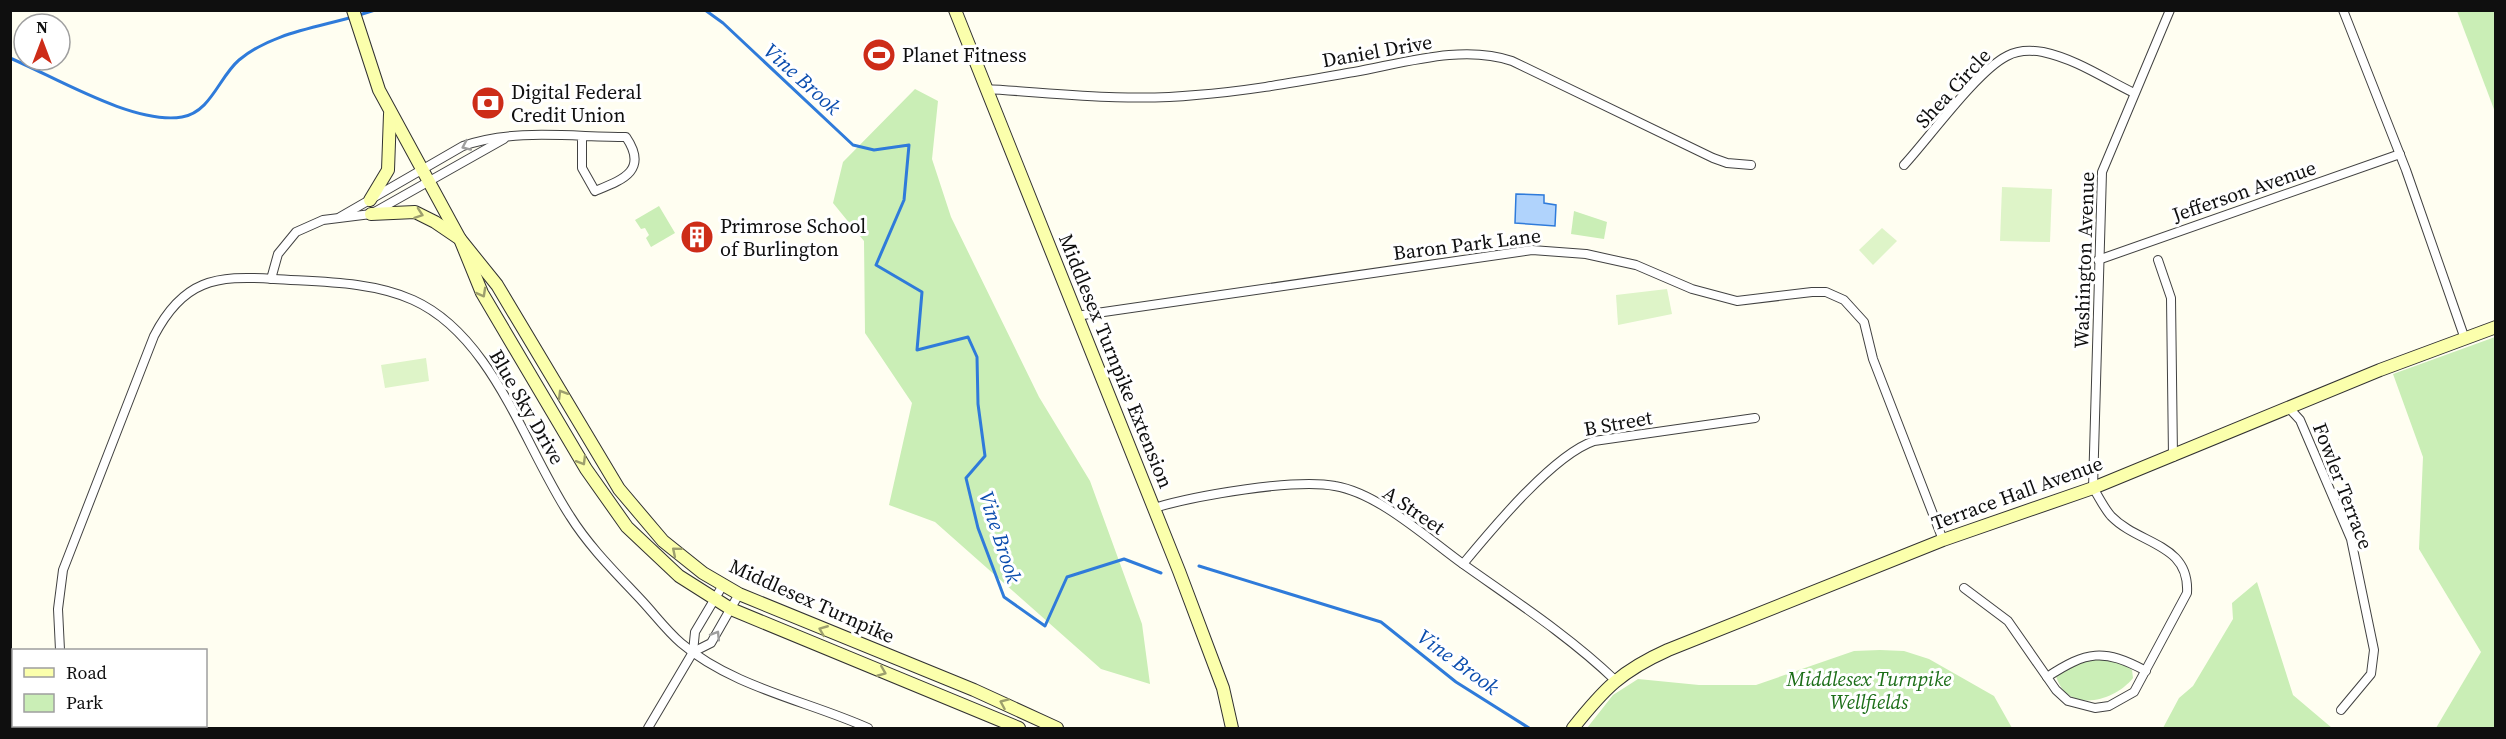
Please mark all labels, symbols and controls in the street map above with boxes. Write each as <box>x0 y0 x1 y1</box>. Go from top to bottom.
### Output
north arrow <box>12 12 72 72</box>
text: N <box>36 16 48 38</box>
street label: Daniel Drive <box>1320 28 1434 74</box>
water label: Vine Brook <box>757 36 847 121</box>
sports icon: Planet Fitness <box>861 37 897 73</box>
place label: Planet Fitness <box>902 41 1027 69</box>
street label: Shea Circle <box>1909 42 1997 134</box>
place label: Digital Federal Credit Union <box>511 78 642 129</box>
bank icon: Digital Federal Credit Union <box>470 85 506 121</box>
one-way arrow <box>461 139 472 151</box>
street label: Jefferson Avenue <box>2167 153 2320 229</box>
street label: Washington Avenue <box>2067 171 2101 349</box>
one-way arrow <box>413 207 424 220</box>
place label: Primrose School of Burlington <box>720 212 866 263</box>
building icon: Primrose School of Burlington <box>679 219 715 255</box>
street label: Baron Park Lane <box>1391 221 1543 267</box>
street label: Middlesex Turnpike Extension <box>1052 230 1180 492</box>
one-way arrow <box>475 287 486 298</box>
street label: Blue Sky Drive <box>483 344 571 470</box>
one-way arrow <box>557 390 569 400</box>
street label: B Street <box>1582 403 1655 443</box>
street label: Fowler Terrace <box>2306 419 2380 553</box>
street label: Terrace Hall Avenue <box>1928 449 2106 537</box>
one-way arrow <box>574 455 586 465</box>
street label: A Street <box>1377 479 1451 541</box>
water label: Vine Brook <box>972 487 1029 587</box>
one-way arrow <box>672 547 683 558</box>
street label: Middlesex Turnpike <box>725 552 899 650</box>
water label: Vine Brook <box>1411 622 1505 701</box>
one-way arrow <box>818 625 829 637</box>
one-way arrow <box>708 631 720 641</box>
legend <box>12 649 207 727</box>
text: Road <box>66 660 107 685</box>
one-way arrow <box>876 665 887 677</box>
park label: Middlesex Turnpike Wellfields <box>1786 665 1951 716</box>
text: Park <box>66 690 103 715</box>
one-way arrow <box>999 698 1010 710</box>

